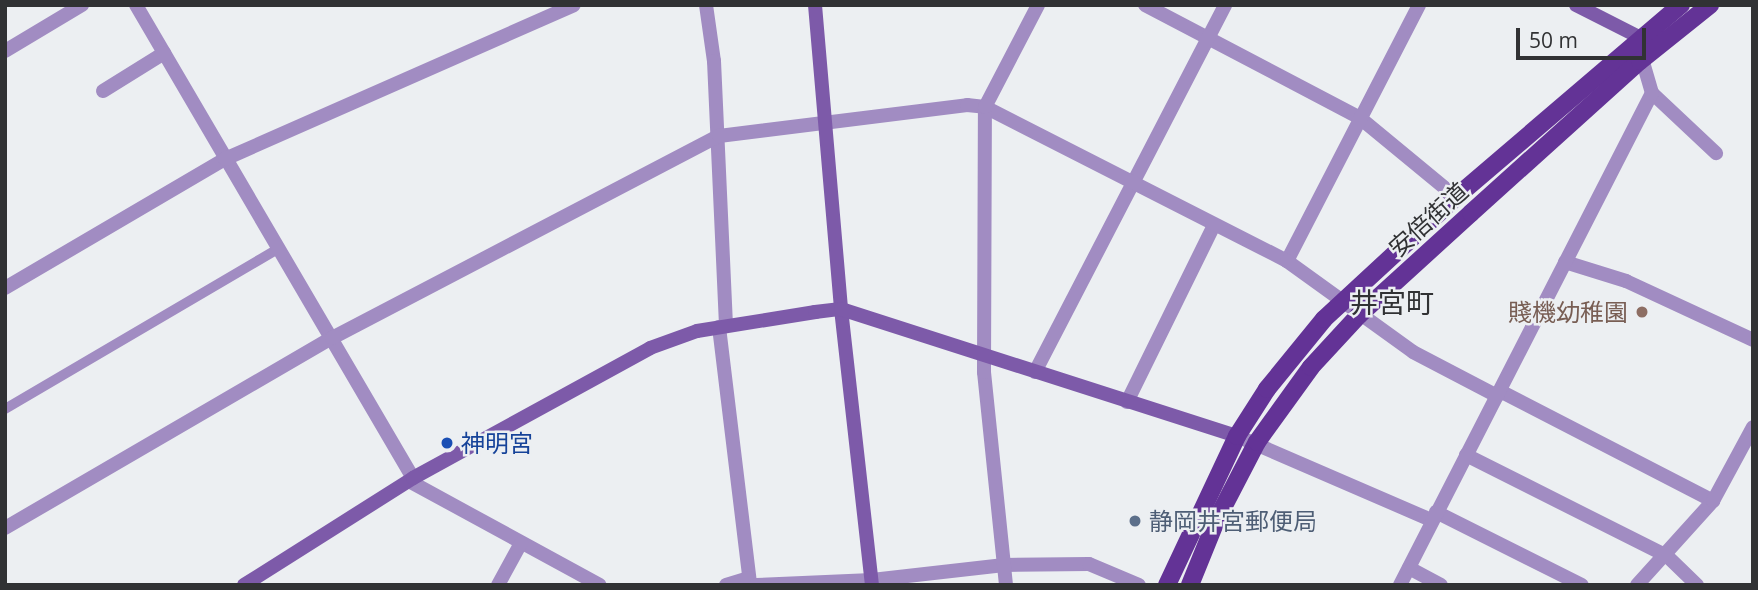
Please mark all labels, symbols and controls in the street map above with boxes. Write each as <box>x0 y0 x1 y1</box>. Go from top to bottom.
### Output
scale bar <box>1520 14 1650 58</box>
text: 50 m <box>1529 26 1578 54</box>
street label: 安倍街道 <box>1383 176 1473 262</box>
district label: 井宮町 <box>1350 285 1434 319</box>
place label: 賤機幼稚園 <box>1508 298 1628 326</box>
marker: 賤機幼稚園 <box>1634 304 1650 320</box>
place label: 神明宮 <box>461 429 533 457</box>
marker: 神明宮 <box>439 435 455 451</box>
place label: 静岡井宮郵便局 <box>1149 507 1317 535</box>
marker: 静岡井宮郵便局 <box>1127 513 1143 529</box>

